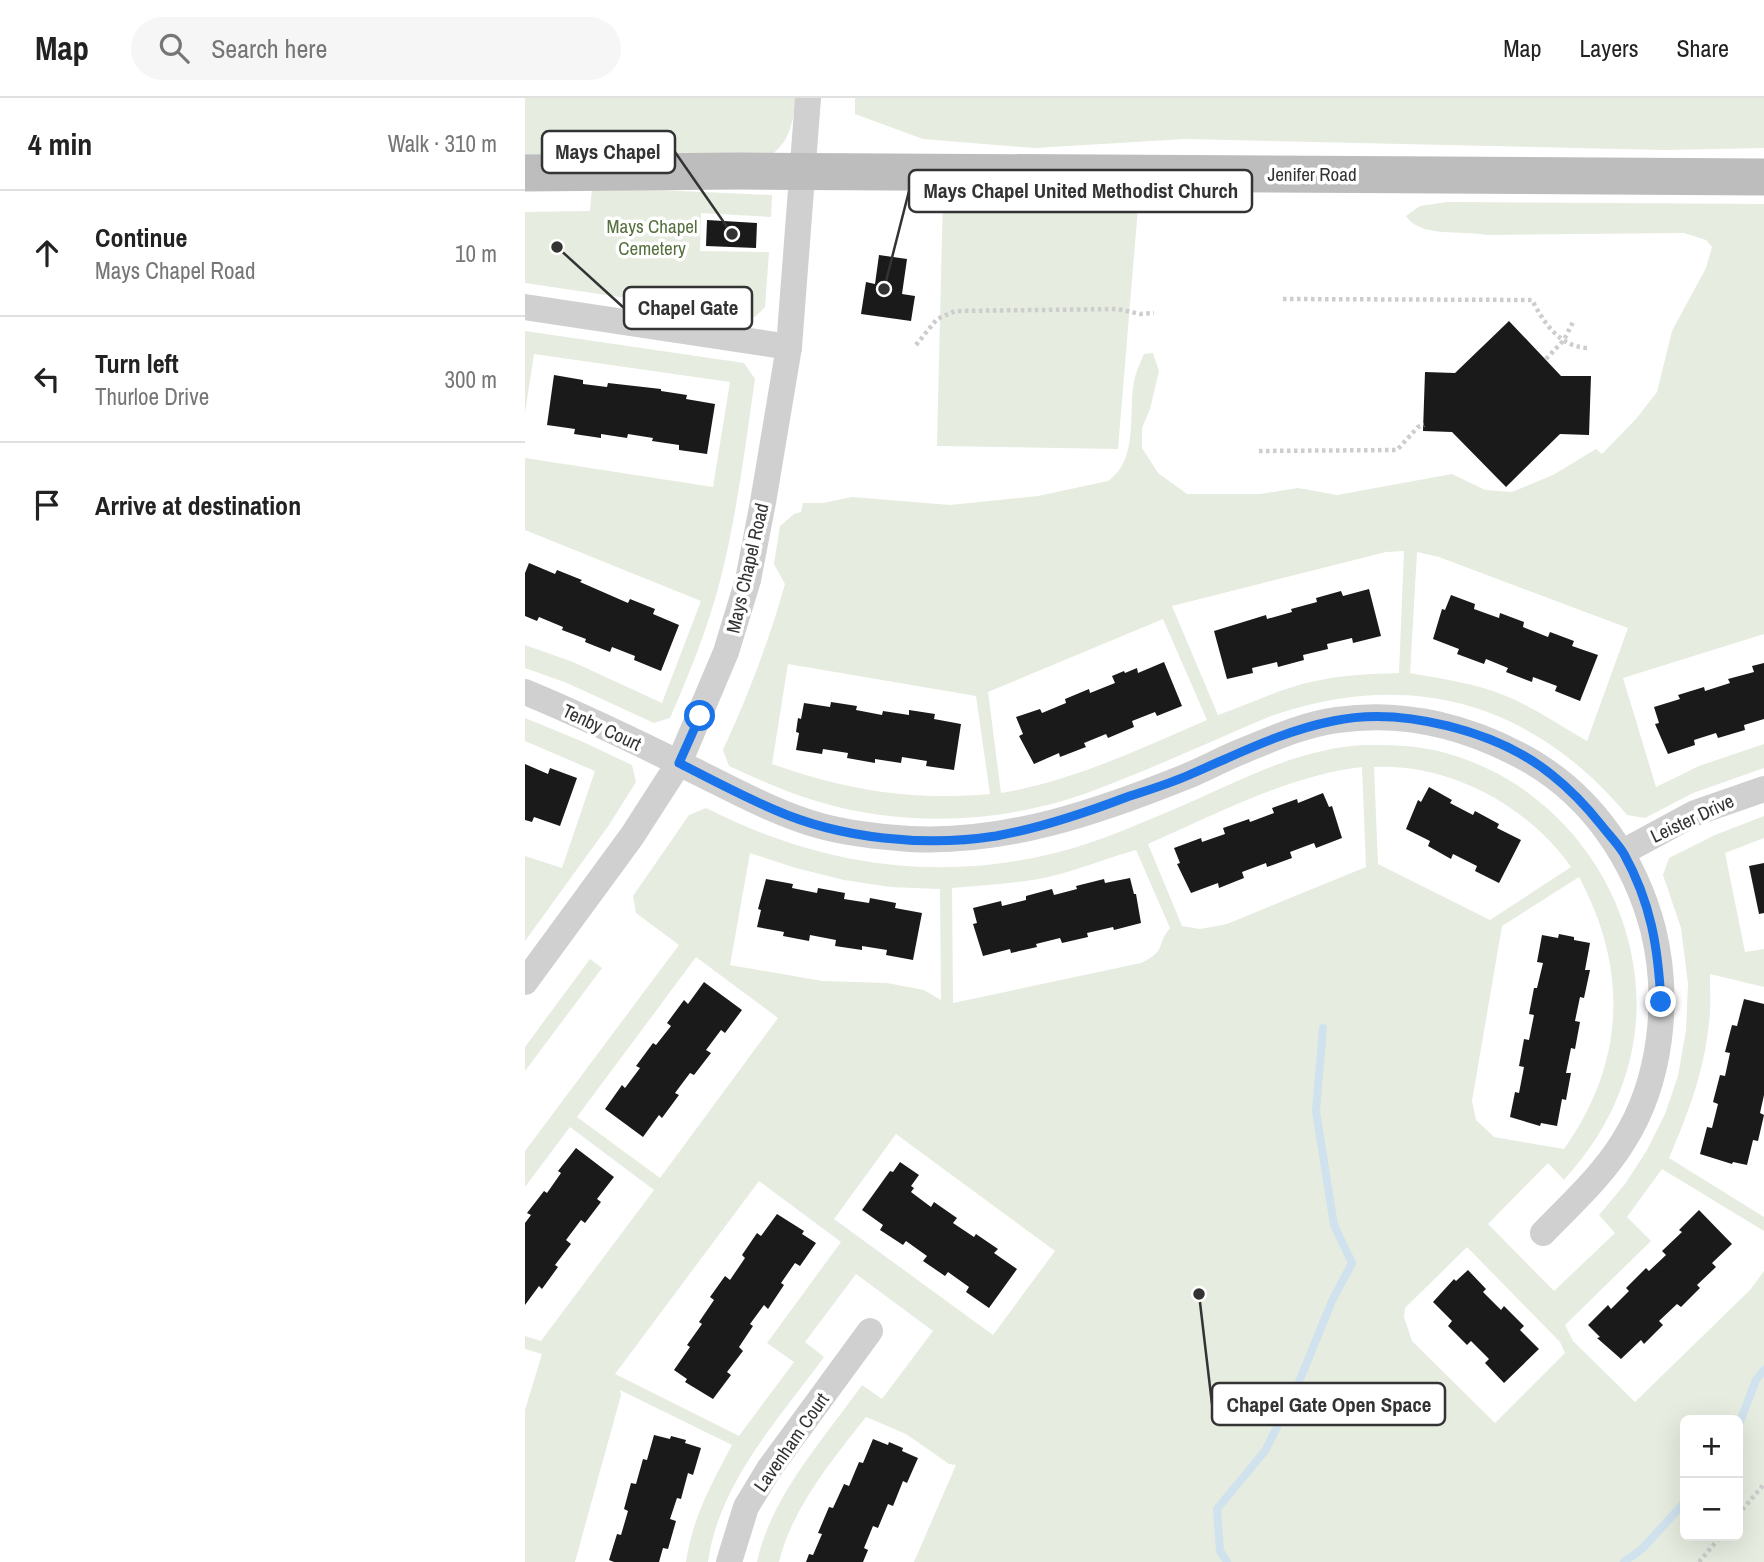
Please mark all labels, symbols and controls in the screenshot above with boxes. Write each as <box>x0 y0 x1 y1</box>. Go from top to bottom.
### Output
search box <box>131 17 621 80</box>
text: Map <box>35 26 89 70</box>
icon: search <box>155 29 193 67</box>
text: Search here <box>211 31 327 66</box>
text: Map <box>1503 32 1541 64</box>
text: Layers <box>1579 32 1638 64</box>
text: Share <box>1676 32 1729 64</box>
text: 4 min <box>28 124 92 164</box>
text: Walk · 310 m <box>388 128 497 159</box>
callout: Mays Chapel <box>542 131 675 173</box>
text: Mays Chapel <box>555 137 661 166</box>
street label: Jenifer Road <box>1267 161 1357 187</box>
callout: Mays Chapel United Methodist Church <box>909 170 1252 212</box>
text: Mays Chapel United Methodist Church <box>924 176 1238 205</box>
park label: Mays Chapel Cemetery <box>607 213 697 261</box>
text: Continue <box>95 220 187 255</box>
icon: ahead <box>28 234 66 272</box>
text: 10 m <box>455 238 497 269</box>
text: Mays Chapel Road <box>95 255 255 286</box>
callout: Chapel Gate <box>624 287 752 329</box>
text: Chapel Gate <box>638 293 738 322</box>
text: Turn left <box>95 346 179 381</box>
icon: left <box>28 360 66 398</box>
text: 300 m <box>445 364 497 395</box>
text: Thurloe Drive <box>95 381 209 412</box>
icon: arrive <box>28 486 66 524</box>
text: Arrive at destination <box>95 488 301 523</box>
street label: Mays Chapel Road <box>719 501 775 635</box>
street label: Tenby Court <box>558 697 646 757</box>
route start <box>684 700 715 731</box>
street label: Leister Drive <box>1646 787 1738 849</box>
route end <box>1645 986 1676 1017</box>
callout: Chapel Gate Open Space <box>1212 1383 1445 1425</box>
street label: Lavenham Court <box>747 1387 835 1497</box>
text: Chapel Gate Open Space <box>1227 1390 1431 1419</box>
map controls <box>1680 1415 1743 1541</box>
button: + <box>1680 1415 1743 1478</box>
button: − <box>1680 1478 1743 1541</box>

